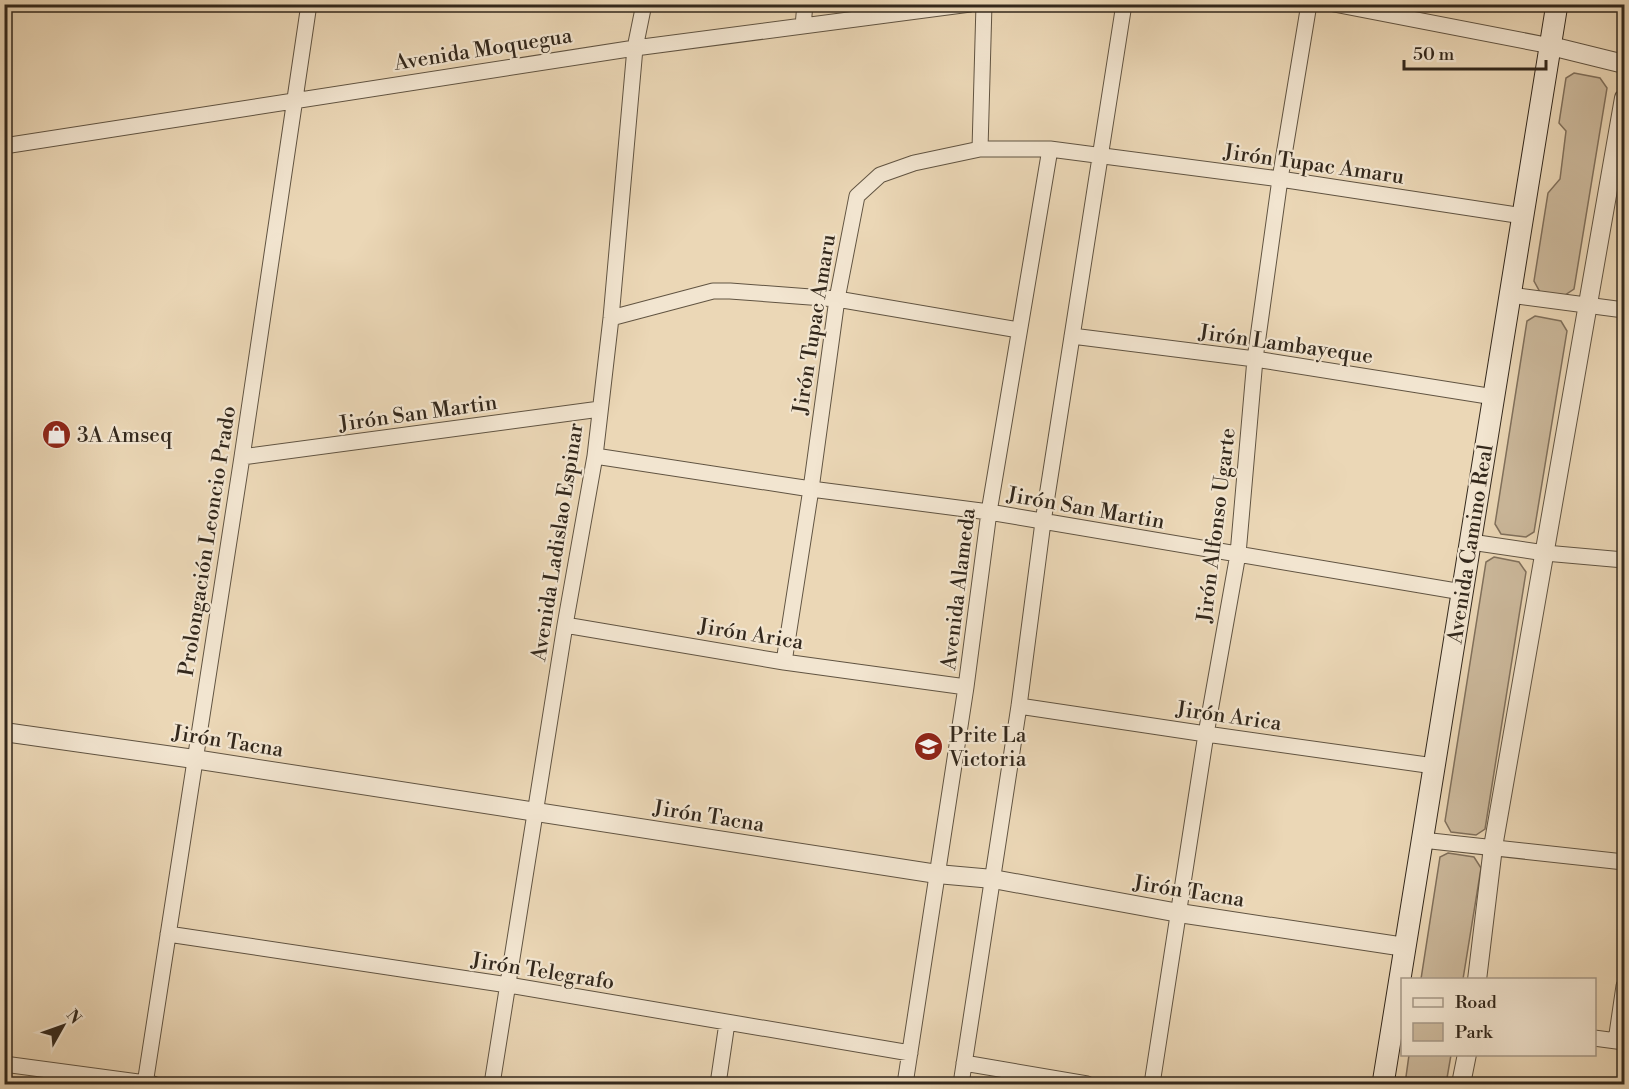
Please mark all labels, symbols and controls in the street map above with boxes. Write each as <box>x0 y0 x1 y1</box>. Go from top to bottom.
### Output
street label: Avenida Moquegua <box>391 23 574 77</box>
scale bar <box>1404 33 1546 71</box>
text: 50 m <box>1413 43 1455 66</box>
street label: Jirón Tupac Amaru <box>1221 139 1406 191</box>
street label: Jirón Tupac Amaru <box>788 232 842 417</box>
street label: Jirón Lambayeque <box>1196 320 1375 370</box>
street label: Jirón San Martin <box>336 390 499 438</box>
street label: Prolongación Leoncio Prado <box>174 404 242 678</box>
shop icon: 3A Amseq <box>40 419 72 451</box>
street label: Avenida Ladislao Espinar <box>526 421 590 664</box>
place label: 3A Amseq <box>77 423 172 449</box>
street label: Jirón Alfonso Ugarte <box>1192 426 1242 625</box>
street label: Avenida Camino Real <box>1442 443 1500 647</box>
street label: Jirón San Martin <box>1004 482 1167 536</box>
street label: Avenida Alameda <box>936 506 982 673</box>
street label: Jirón Arica <box>695 614 806 656</box>
street label: Jirón Arica <box>1174 697 1284 737</box>
street label: Jirón Tacna <box>170 720 286 764</box>
place label: Prite La Victoria <box>948 723 1027 773</box>
school or university icon: Prite La Victoria <box>912 731 944 763</box>
street label: Jirón Tacna <box>651 795 767 839</box>
street label: Jirón Tacna <box>1131 870 1247 914</box>
street label: Jirón Telegrafo <box>469 948 616 996</box>
legend <box>1401 978 1596 1056</box>
text: Road <box>1455 991 1498 1014</box>
north arrow <box>33 996 93 1056</box>
text: N <box>62 1006 86 1029</box>
text: Park <box>1455 1021 1494 1044</box>

